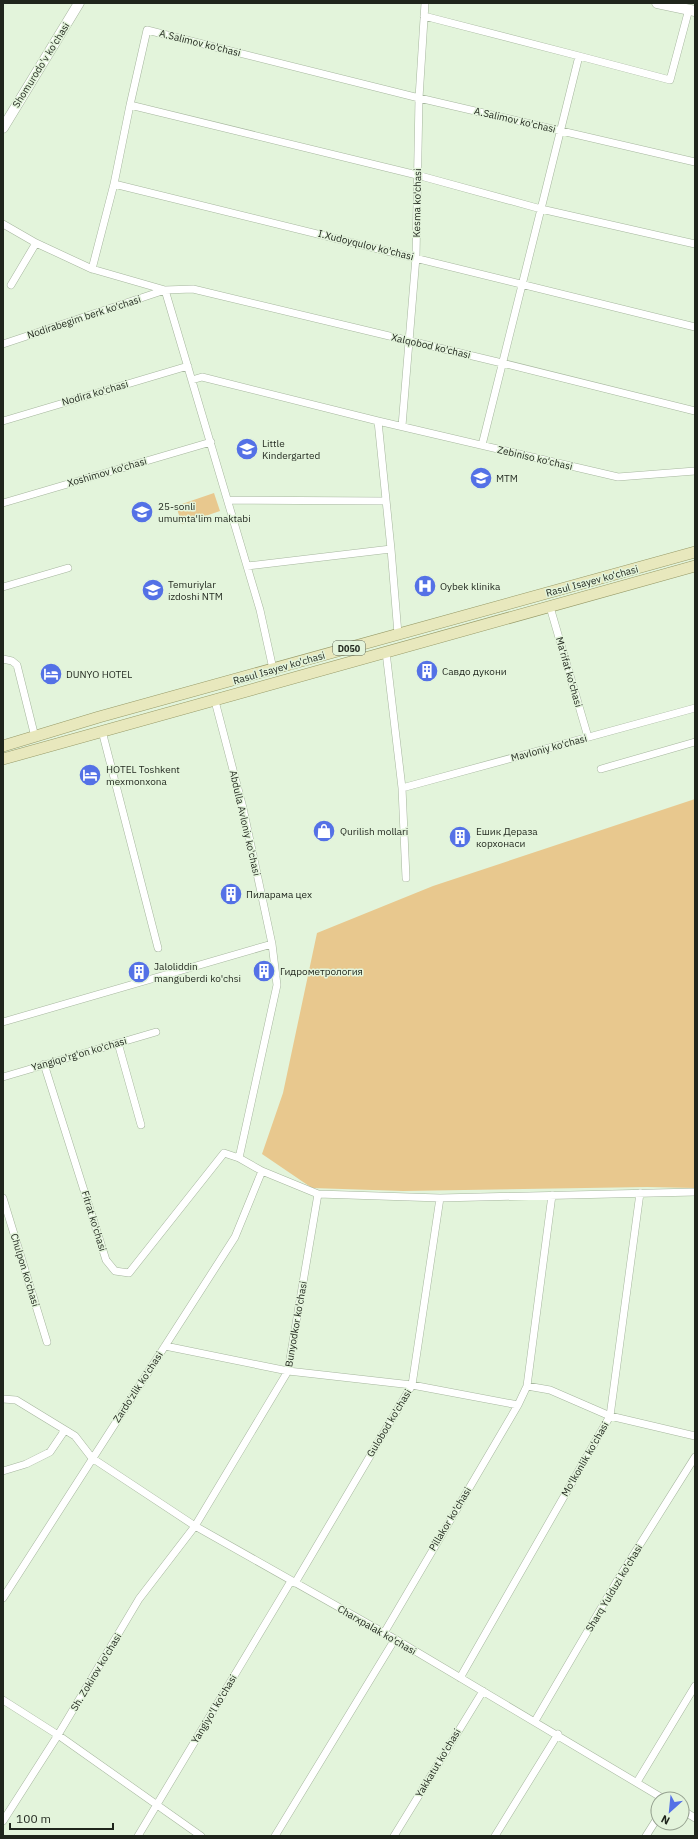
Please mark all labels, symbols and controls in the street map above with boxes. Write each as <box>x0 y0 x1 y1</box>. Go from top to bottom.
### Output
street label: Shomurodo'v ko'chasi <box>10 20 72 110</box>
street label: A.Salimov ko'chasi <box>158 27 242 59</box>
street label: A.Salimov ko'chasi <box>473 104 557 136</box>
street label: Kesma ko'chasi <box>410 168 424 238</box>
street label: I.Xudoyqulov ko'chasi <box>317 227 415 263</box>
street label: Nodirabegim berk ko'chasi <box>25 292 143 342</box>
street label: Xalqobod ko'chasi <box>390 331 472 361</box>
street label: Nodira ko'chasi <box>60 377 130 409</box>
school or university icon: Little Kindergarted <box>234 436 260 462</box>
place label: Little Kindergarted <box>262 437 320 462</box>
street label: Zebiniso ko'chasi <box>496 443 574 473</box>
street label: Xoshimov ko'chasi <box>66 454 148 490</box>
school or university icon: MTM <box>468 465 494 491</box>
place label: MTM <box>496 472 518 485</box>
school or university icon: 25-sonli umumta'lim maktabi <box>129 499 155 525</box>
place label: 25-sonli umumta'lim maktabi <box>158 500 251 525</box>
street label: Rasul Isayev ko'chasi <box>544 562 640 600</box>
hospital icon: Oybek klinika <box>412 573 438 599</box>
school or university icon: Temuriylar izdoshi NTM <box>140 577 166 603</box>
place label: Temuriylar izdoshi NTM <box>168 578 223 603</box>
place label: Oybek klinika <box>440 580 501 593</box>
street label: Ma'rifat ko'chasi <box>553 635 585 709</box>
road number: D050 <box>333 641 365 655</box>
street label: Rasul Isayev ko'chasi <box>231 649 327 687</box>
building icon: Савдо дукони <box>414 658 440 684</box>
hotel icon: DUNYO HOTEL <box>38 661 64 687</box>
place label: Савдо дукони <box>442 665 507 678</box>
place label: DUNYO HOTEL <box>66 668 132 681</box>
street label: Mavloniy ko'chasi <box>510 732 588 764</box>
hotel icon: HOTEL Toshkent mexmonxona <box>77 762 103 788</box>
place label: HOTEL Toshkent mexmonxona <box>106 763 180 788</box>
street label: Abdulla Avloniy ko'chasi <box>227 769 263 877</box>
shop icon: Qurilish mollari <box>311 818 337 844</box>
building icon: Ешик Дераза корхонаси <box>447 824 473 850</box>
place label: Qurilish mollari <box>340 825 408 838</box>
place label: Ешик Дераза корхонаси <box>476 825 538 850</box>
building icon: Пиларама цех <box>218 881 244 907</box>
place label: Пиларама цех <box>246 888 312 901</box>
building icon: Гидрометрология <box>251 958 277 984</box>
building icon: Jaloliddin manguberdi ko'chsi <box>126 959 152 985</box>
place label: Jaloliddin manguberdi ko'chsi <box>154 960 241 985</box>
place label: Гидрометрология <box>280 965 363 978</box>
street label: Yangiqo'rg'on ko'chasi <box>30 1034 128 1074</box>
street label: Fitrat ko'chasi <box>79 1189 109 1253</box>
street label: Chulpon ko'chasi <box>8 1232 42 1308</box>
street label: Bunyodkor ko'chasi <box>282 1280 310 1368</box>
street label: Zardo'zlik ko'chasi <box>110 1349 166 1425</box>
street label: Gulobod ko'chasi <box>364 1387 414 1459</box>
street label: Mo'lkonlik ko'chasi <box>558 1419 612 1499</box>
street label: Pillakor ko'chasi <box>426 1485 474 1553</box>
street label: Sharq Yulduzi ko'chasi <box>583 1542 645 1634</box>
street label: Charxpalak ko'chasi <box>335 1602 419 1658</box>
street label: Sh. Zokirov ko'chasi <box>68 1631 124 1713</box>
street label: Yangiyo'l ko'chasi <box>188 1672 240 1746</box>
street label: Yakkatut ko'chasi <box>412 1726 464 1800</box>
north arrow <box>650 1791 690 1831</box>
scale bar <box>10 1805 113 1831</box>
text: 100 m <box>16 1811 51 1826</box>
text: N <box>659 1812 672 1828</box>

